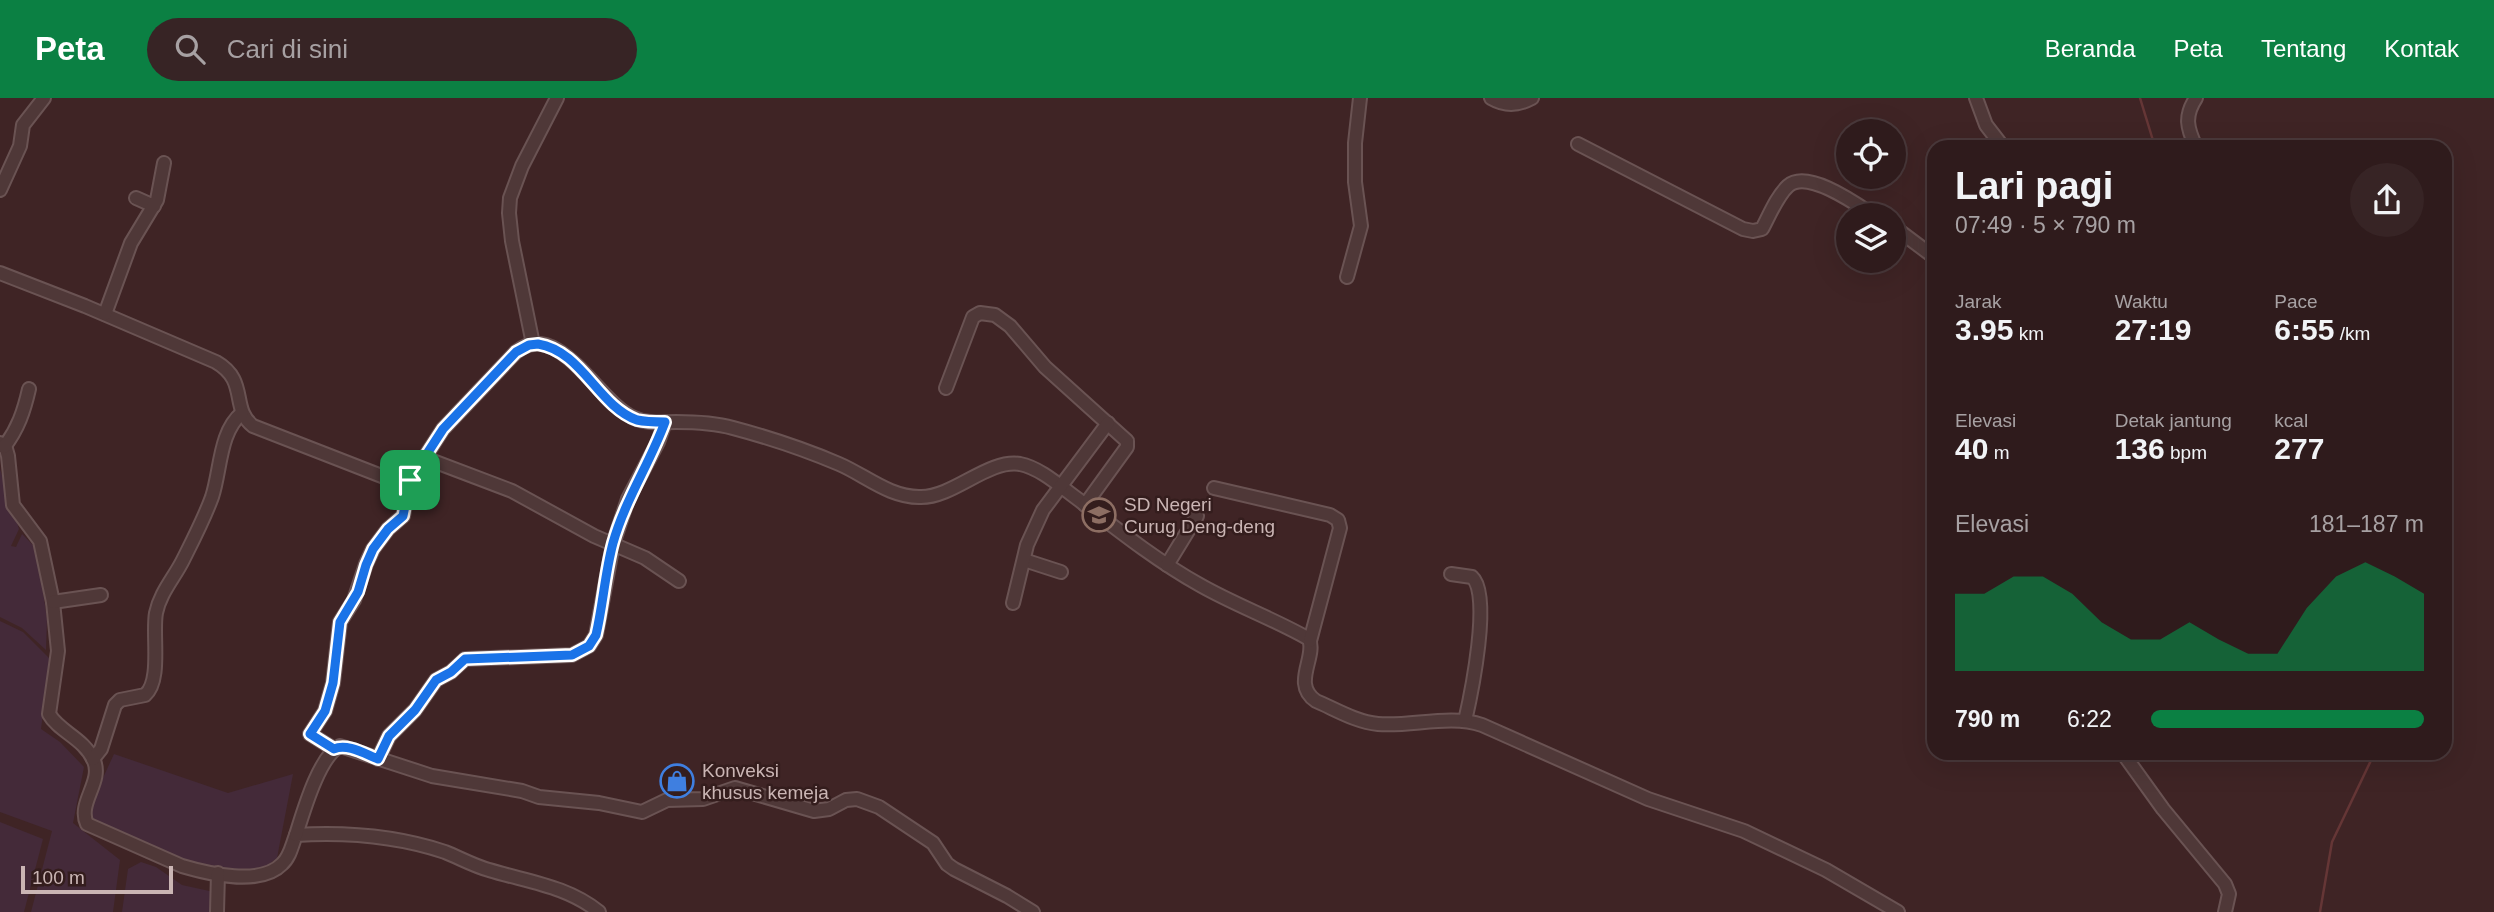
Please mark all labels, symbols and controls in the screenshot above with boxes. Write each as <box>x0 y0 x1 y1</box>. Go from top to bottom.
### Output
search box <box>147 18 637 81</box>
text: Peta <box>35 30 105 67</box>
icon: search <box>171 30 209 68</box>
text: Cari di sini <box>227 34 348 64</box>
text: Beranda <box>2045 35 2136 62</box>
text: Peta <box>2174 35 2223 62</box>
text: Tentang <box>2261 35 2346 62</box>
text: Kontak <box>2384 35 2459 62</box>
map controls <box>1836 119 1906 273</box>
button: locate <box>1836 119 1906 189</box>
button: share <box>2350 163 2424 237</box>
text: Lari pagi <box>1955 165 2113 207</box>
button: layers <box>1836 203 1906 273</box>
text: 07:49 · 5 × 790 m <box>1955 212 2136 238</box>
text: Jarak <box>1955 291 2001 312</box>
text: Waktu <box>2115 291 2168 312</box>
text: Pace <box>2274 291 2318 312</box>
text: 3.95 <box>1955 313 2013 346</box>
text: 27:19 <box>2115 313 2191 346</box>
text: 6:55 <box>2274 313 2334 346</box>
text: km <box>2013 323 2044 344</box>
text: /km <box>2334 323 2370 344</box>
text: Elevasi <box>1955 410 2016 431</box>
text: Detak jantung <box>2115 410 2232 431</box>
text: kcal <box>2274 410 2308 431</box>
text: 40 <box>1955 432 1988 465</box>
text: 136 <box>2115 432 2165 465</box>
text: 277 <box>2274 432 2324 465</box>
text: m <box>1988 442 2009 463</box>
text: bpm <box>2165 442 2207 463</box>
pin <box>380 450 440 510</box>
icon: arrive <box>391 461 429 499</box>
place label: SD Negeri Curug Deng-deng <box>1124 494 1275 537</box>
school or university icon: SD Negeri Curug Deng-deng <box>1080 496 1118 534</box>
text: Elevasi <box>1955 511 2029 537</box>
text: 181–187 m <box>2309 511 2424 537</box>
text: 790 m <box>1955 706 2020 732</box>
text: 6:22 <box>2067 706 2112 732</box>
place label: Konveksi khusus kemeja <box>702 760 829 803</box>
shop icon: Konveksi khusus kemeja <box>658 762 696 800</box>
scale bar <box>21 863 173 895</box>
text: 100 m <box>32 867 85 888</box>

